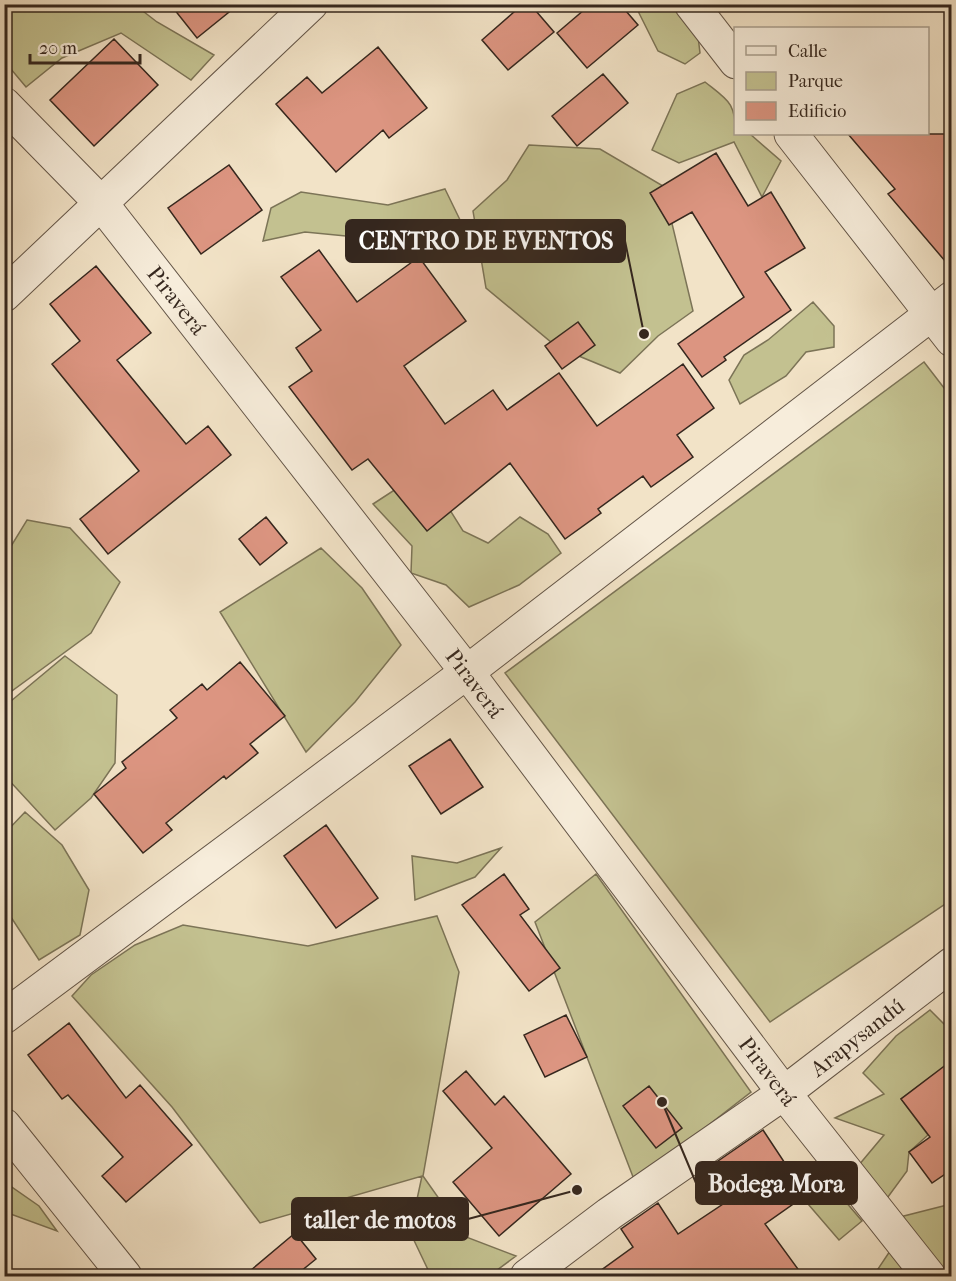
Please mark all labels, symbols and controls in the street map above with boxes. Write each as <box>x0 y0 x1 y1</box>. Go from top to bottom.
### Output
scale bar <box>30 27 140 65</box>
legend <box>734 27 929 135</box>
text: 20 m <box>39 38 77 59</box>
text: Calle <box>788 41 827 62</box>
text: Parque <box>788 71 843 92</box>
text: Edificio <box>788 101 846 122</box>
callout: CENTRO DE EVENTOS <box>346 220 625 262</box>
text: CENTRO DE EVENTOS <box>359 227 613 255</box>
street label: Piraverá <box>141 261 212 341</box>
street label: Piraverá <box>440 644 509 724</box>
street label: Arapysandú <box>805 993 910 1083</box>
street label: Piraverá <box>733 1032 802 1112</box>
callout: Bodega Mora <box>696 1162 857 1204</box>
text: Bodega Mora <box>708 1170 845 1198</box>
callout: taller de motos <box>292 1198 468 1240</box>
text: taller de motos <box>303 1206 456 1234</box>

